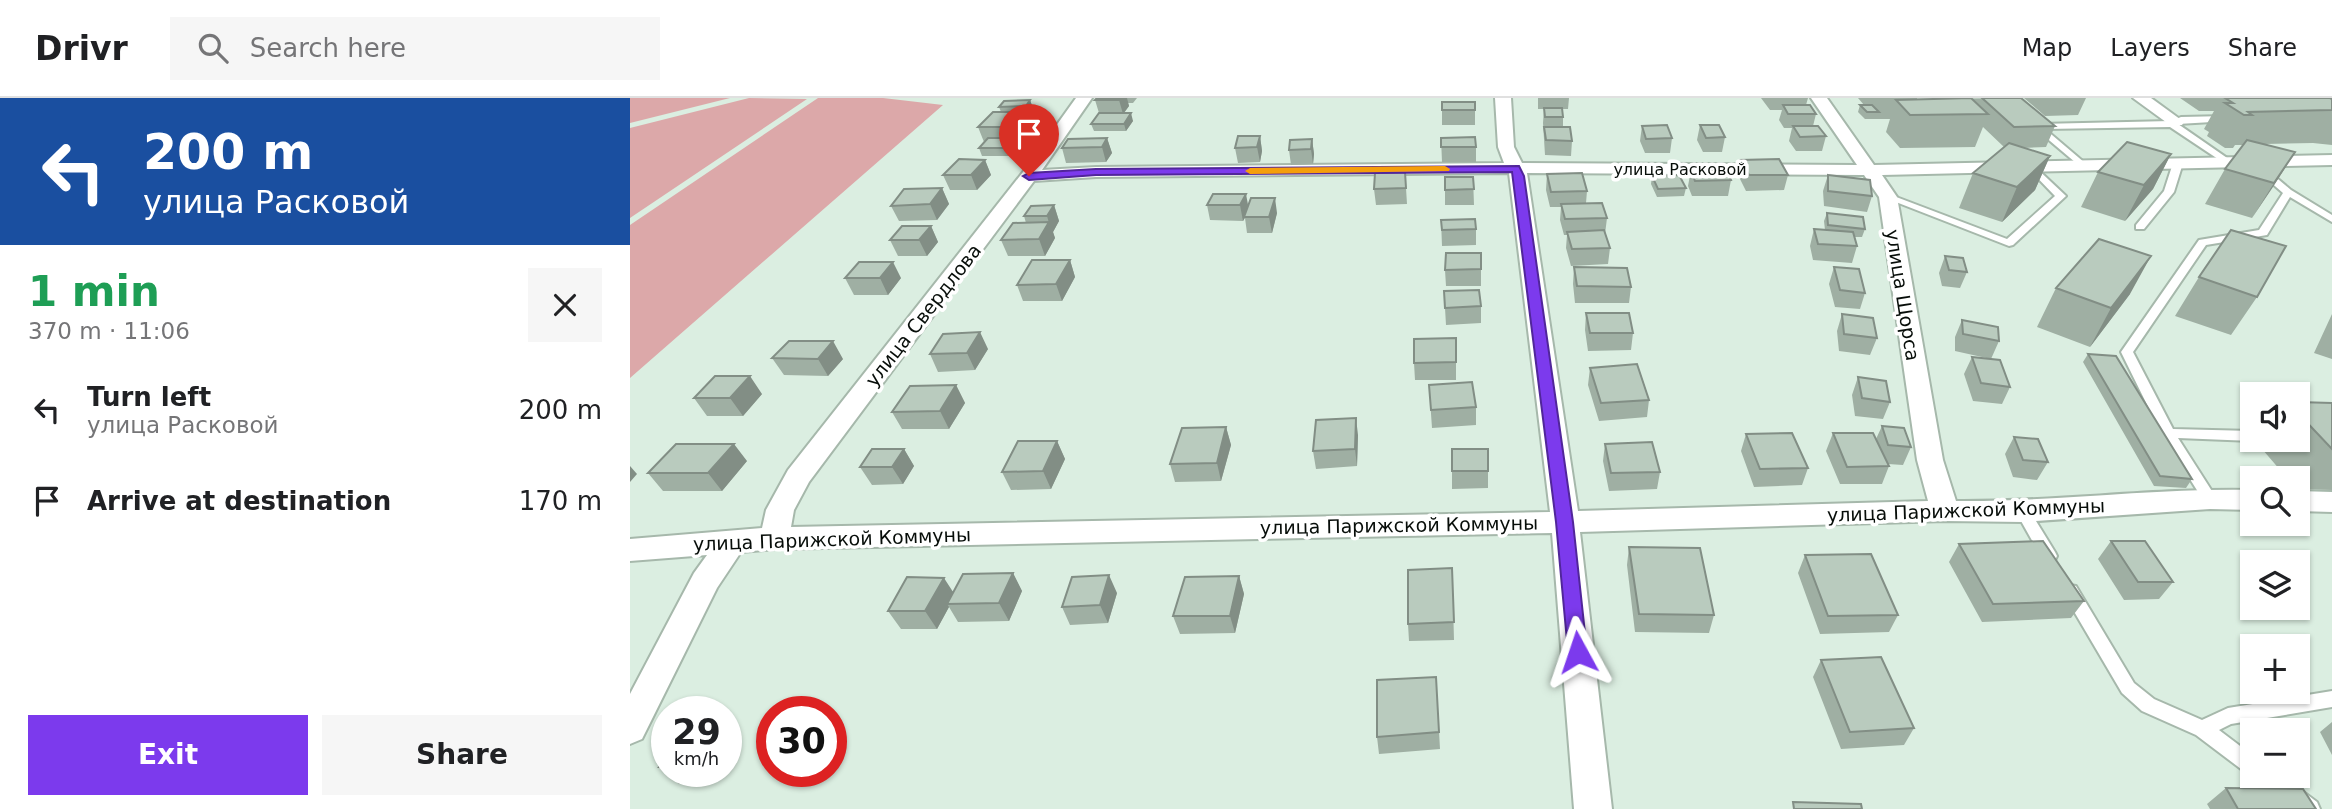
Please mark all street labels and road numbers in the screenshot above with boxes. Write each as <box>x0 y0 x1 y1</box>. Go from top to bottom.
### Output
street label: улица Расковой <box>1613 160 1747 179</box>
street label: улица Щорса <box>1882 228 1924 362</box>
street label: улица Свердлова <box>861 240 985 390</box>
street label: улица Парижской Коммуны <box>1827 494 2105 526</box>
street label: улица Парижской Коммуны <box>1260 512 1538 538</box>
street label: улица Парижской Коммуны <box>693 523 971 555</box>

